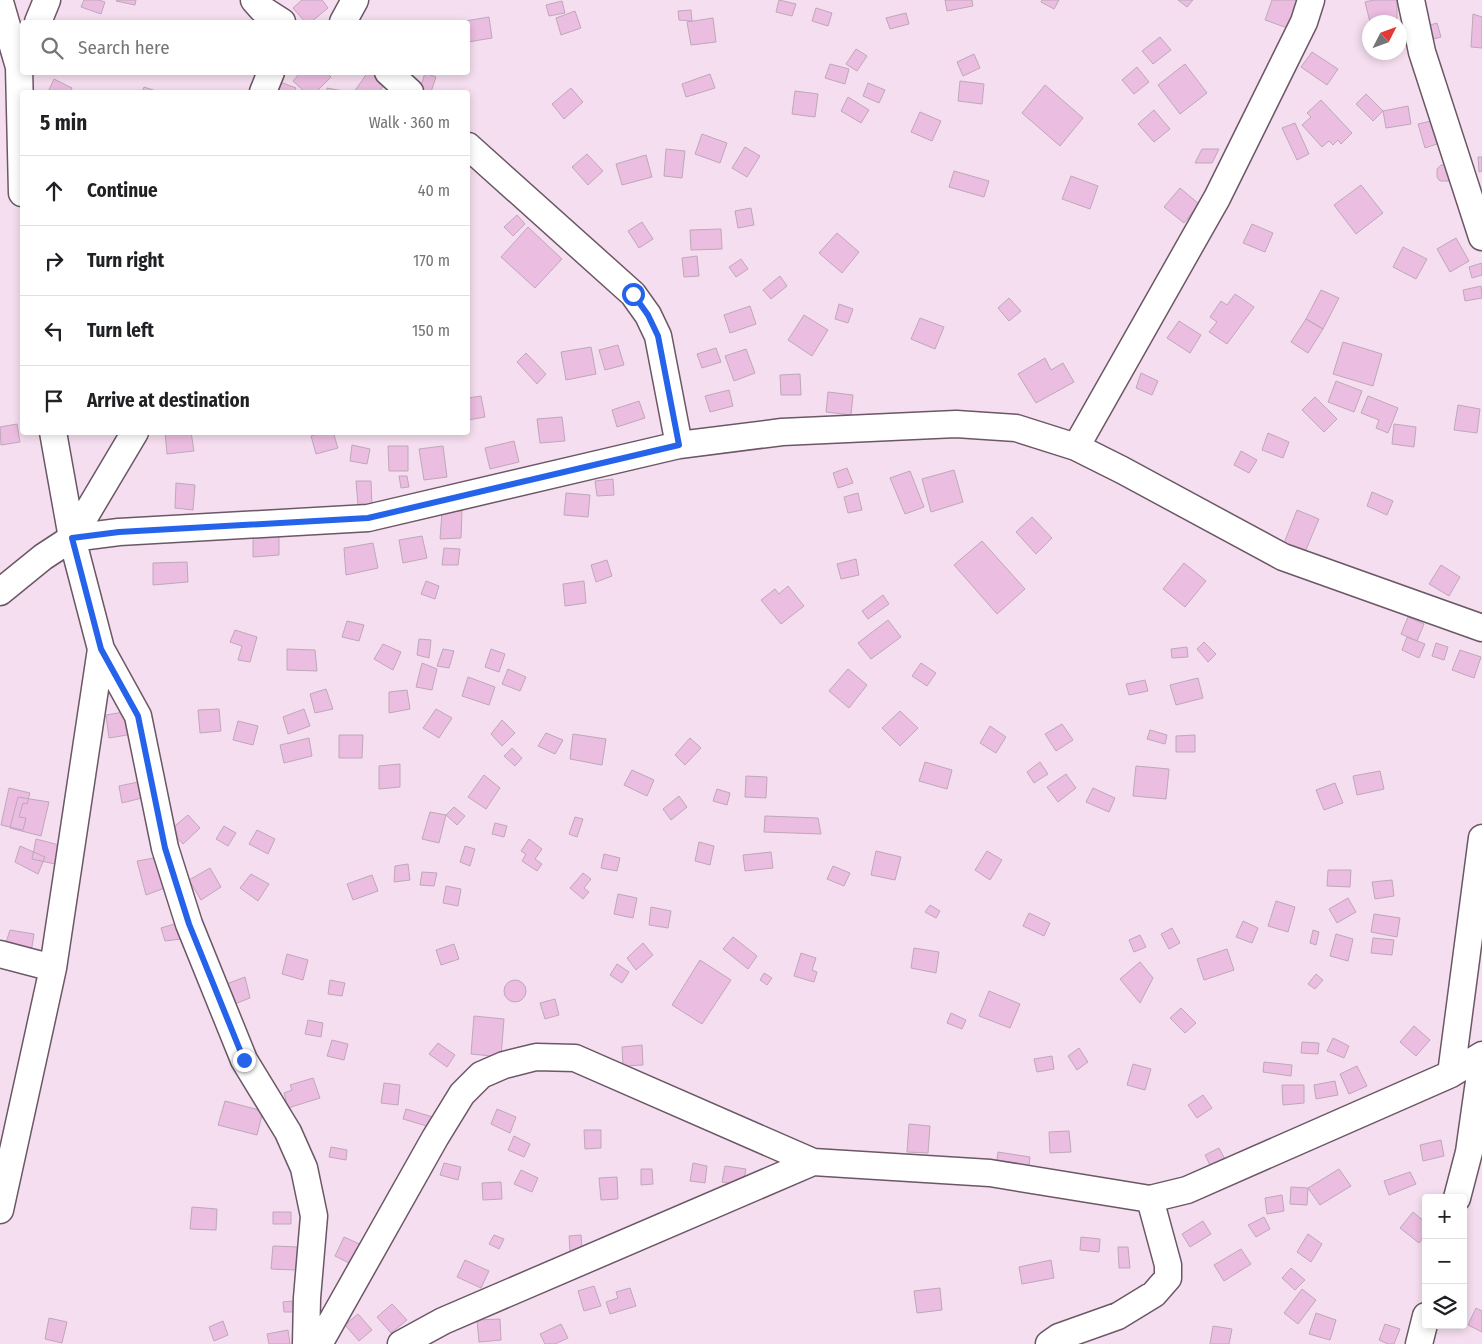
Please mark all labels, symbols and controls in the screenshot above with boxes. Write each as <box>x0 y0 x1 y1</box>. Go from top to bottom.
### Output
north arrow <box>1362 15 1407 60</box>
search box <box>20 20 470 75</box>
icon: search <box>38 34 66 62</box>
text: Search here <box>78 36 170 59</box>
text: 5 min <box>40 110 87 136</box>
text: Walk · 360 m <box>369 113 450 132</box>
icon: ahead <box>40 177 68 205</box>
text: Continue <box>87 179 158 202</box>
text: 40 m <box>418 181 450 200</box>
icon: right <box>40 247 68 275</box>
text: Turn right <box>87 249 164 272</box>
text: 170 m <box>413 251 450 270</box>
route start <box>622 283 645 306</box>
icon: left <box>40 317 68 345</box>
text: Turn left <box>87 319 154 342</box>
text: 150 m <box>412 321 450 340</box>
icon: arrive <box>40 387 68 415</box>
text: Arrive at destination <box>87 389 250 412</box>
route end <box>233 1049 256 1072</box>
map controls <box>1422 1194 1467 1329</box>
button: + <box>1422 1194 1467 1239</box>
button: − <box>1422 1239 1467 1284</box>
button: layers <box>1422 1284 1467 1329</box>

